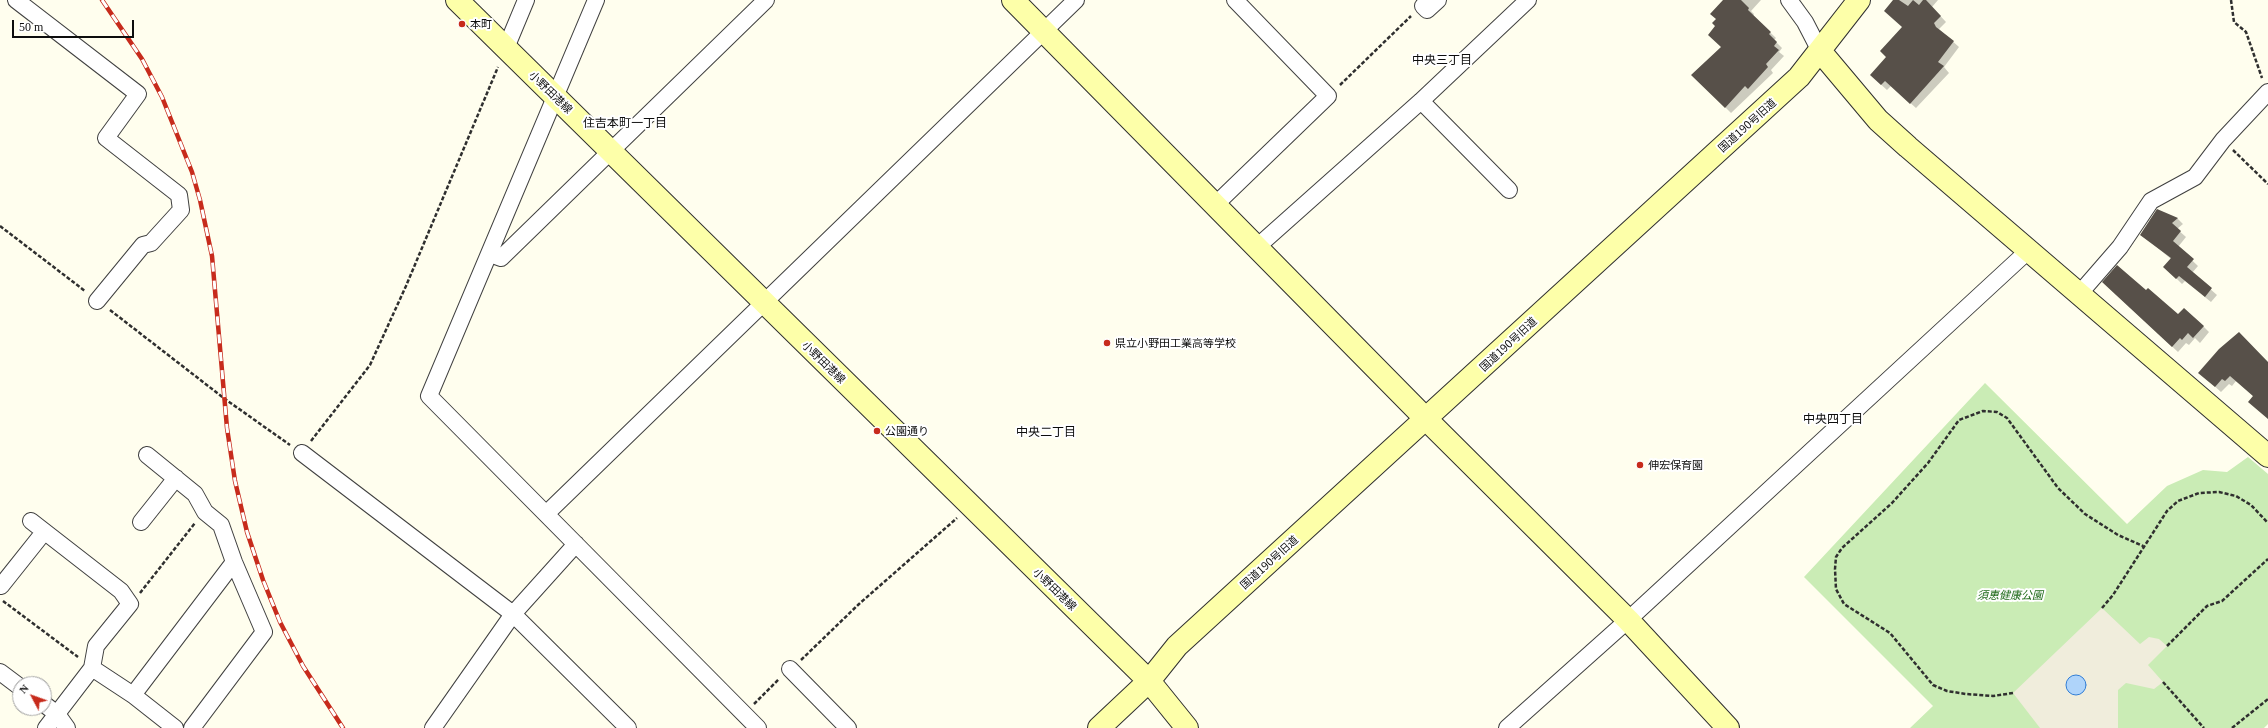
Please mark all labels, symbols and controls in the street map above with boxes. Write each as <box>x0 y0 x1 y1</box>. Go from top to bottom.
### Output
scale bar <box>14 12 136 38</box>
place label: 本町 <box>470 17 492 31</box>
marker: 本町 <box>457 19 467 29</box>
text: 50 m <box>19 20 43 34</box>
district label: 中央三丁目 <box>1412 52 1472 66</box>
street label: 小野田港線 <box>527 68 575 116</box>
street label: 国道190号旧道 <box>1715 96 1779 154</box>
district label: 住吉本町一丁目 <box>583 115 667 129</box>
street label: 国道190号旧道 <box>1477 314 1539 374</box>
place label: 県立小野田工業高等学校 <box>1115 336 1236 350</box>
street label: 小野田港線 <box>800 338 848 386</box>
marker: 県立小野田工業高等学校 <box>1102 338 1112 348</box>
district label: 中央四丁目 <box>1803 411 1863 425</box>
place label: 公園通り <box>885 424 929 438</box>
district label: 中央二丁目 <box>1016 424 1076 438</box>
marker: 公園通り <box>872 426 882 436</box>
place label: 伸宏保育園 <box>1648 458 1703 472</box>
marker: 伸宏保育園 <box>1635 460 1645 470</box>
street label: 国道190号旧道 <box>1237 533 1301 591</box>
street label: 小野田港線 <box>1031 565 1079 613</box>
park label: 須恵健康公園 <box>1977 588 2043 602</box>
north arrow <box>12 676 52 716</box>
text: N <box>17 682 31 696</box>

